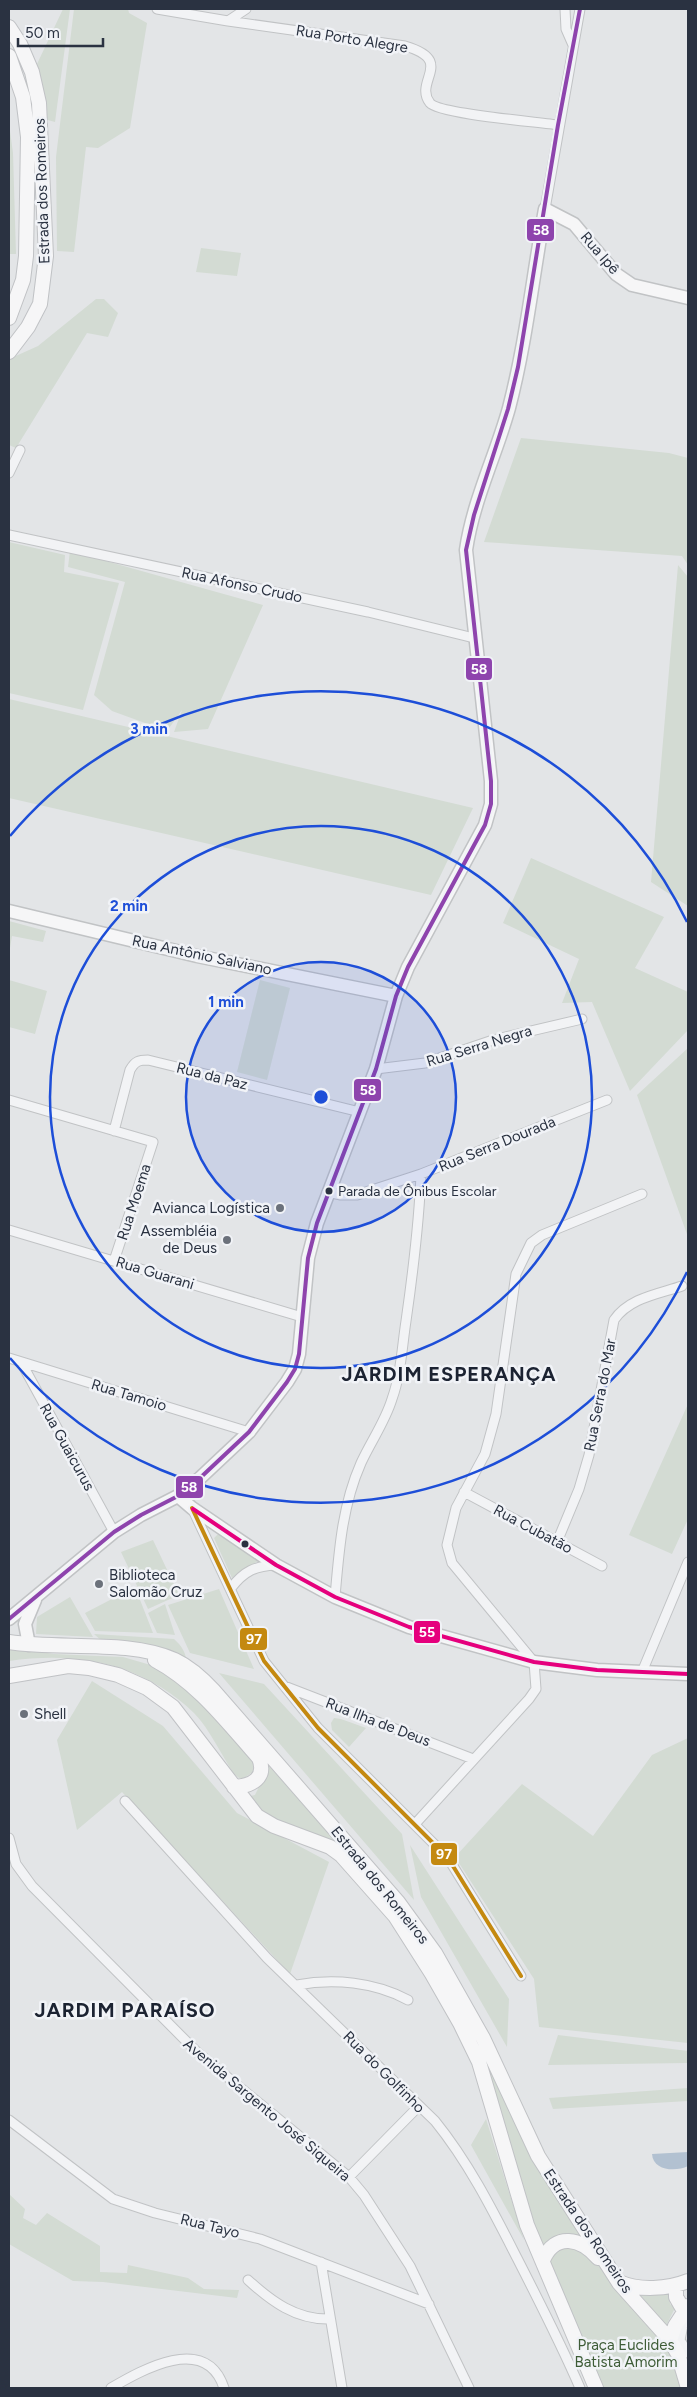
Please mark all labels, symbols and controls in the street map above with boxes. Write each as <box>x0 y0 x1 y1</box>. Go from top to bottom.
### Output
scale bar <box>18 15 102 47</box>
street label: Rua Porto Alegre <box>295 21 409 57</box>
text: 50 m <box>25 24 60 42</box>
street label: Estrada dos Romeiros <box>30 118 54 264</box>
line badge: 58 <box>526 218 555 242</box>
text: 58 <box>533 222 549 239</box>
street label: Rua Ipê <box>577 228 623 278</box>
street label: Rua Afonso Crudo <box>180 563 304 607</box>
line badge: 58 <box>465 657 493 681</box>
text: 58 <box>471 661 487 678</box>
text: 3 min <box>130 720 168 738</box>
text: 2 min <box>110 897 148 915</box>
street label: Rua Antônio Salviano <box>130 931 274 979</box>
text: 1 min <box>208 993 244 1011</box>
street label: Rua Serra Negra <box>424 1021 534 1071</box>
street label: Rua da Paz <box>174 1058 250 1094</box>
line badge: 58 <box>353 1078 382 1102</box>
text: 58 <box>360 1082 376 1099</box>
centre of rings <box>312 1088 330 1106</box>
street label: Rua Serra Dourada <box>436 1112 558 1176</box>
street label: Rua Moema <box>113 1162 155 1242</box>
place label: Parada de Ônibus Escolar <box>338 1183 497 1200</box>
marker: Parada de Ônibus Escolar <box>324 1186 334 1196</box>
place label: Avianca Logística <box>153 1199 270 1217</box>
marker: Avianca Logística <box>274 1202 286 1214</box>
place label: Assembléia de Deus <box>140 1222 217 1257</box>
marker: Assembléia de Deus <box>221 1234 233 1246</box>
street label: Rua Guarani <box>114 1253 196 1293</box>
street label: Rua Serra do Mar <box>580 1337 620 1453</box>
district label: JARDIM ESPERANÇA <box>341 1362 557 1386</box>
street label: Rua Tamoio <box>89 1375 169 1415</box>
street label: Rua Guaicurus <box>36 1400 98 1494</box>
line badge: 58 <box>175 1475 204 1499</box>
text: 58 <box>181 1479 197 1496</box>
street label: Rua Cubatão <box>490 1501 576 1557</box>
unlabelled marker <box>240 1539 250 1549</box>
place label: Biblioteca Salomão Cruz <box>109 1566 202 1601</box>
marker: Biblioteca Salomão Cruz <box>93 1578 105 1590</box>
line badge: 55 <box>413 1620 441 1644</box>
text: 55 <box>419 1624 435 1641</box>
line badge: 97 <box>239 1627 268 1651</box>
text: 97 <box>246 1631 262 1648</box>
street label: Rua Ilha de Deus <box>323 1694 433 1750</box>
place label: Shell <box>34 1705 66 1723</box>
marker: Shell <box>18 1708 30 1720</box>
street label: Estrada dos Romeiros <box>327 1823 433 1947</box>
line badge: 97 <box>430 1842 458 1866</box>
text: 97 <box>436 1846 452 1863</box>
district label: JARDIM PARAÍSO <box>34 1998 216 2022</box>
street label: Rua do Golfinho <box>339 2027 429 2117</box>
street label: Avenida Sargento José Siqueira <box>180 2035 354 2185</box>
street label: Estrada dos Romeiros <box>540 2165 636 2297</box>
street label: Rua Tayo <box>179 2210 242 2242</box>
park label: Praça Euclides Batista Amorim <box>575 2336 677 2371</box>

